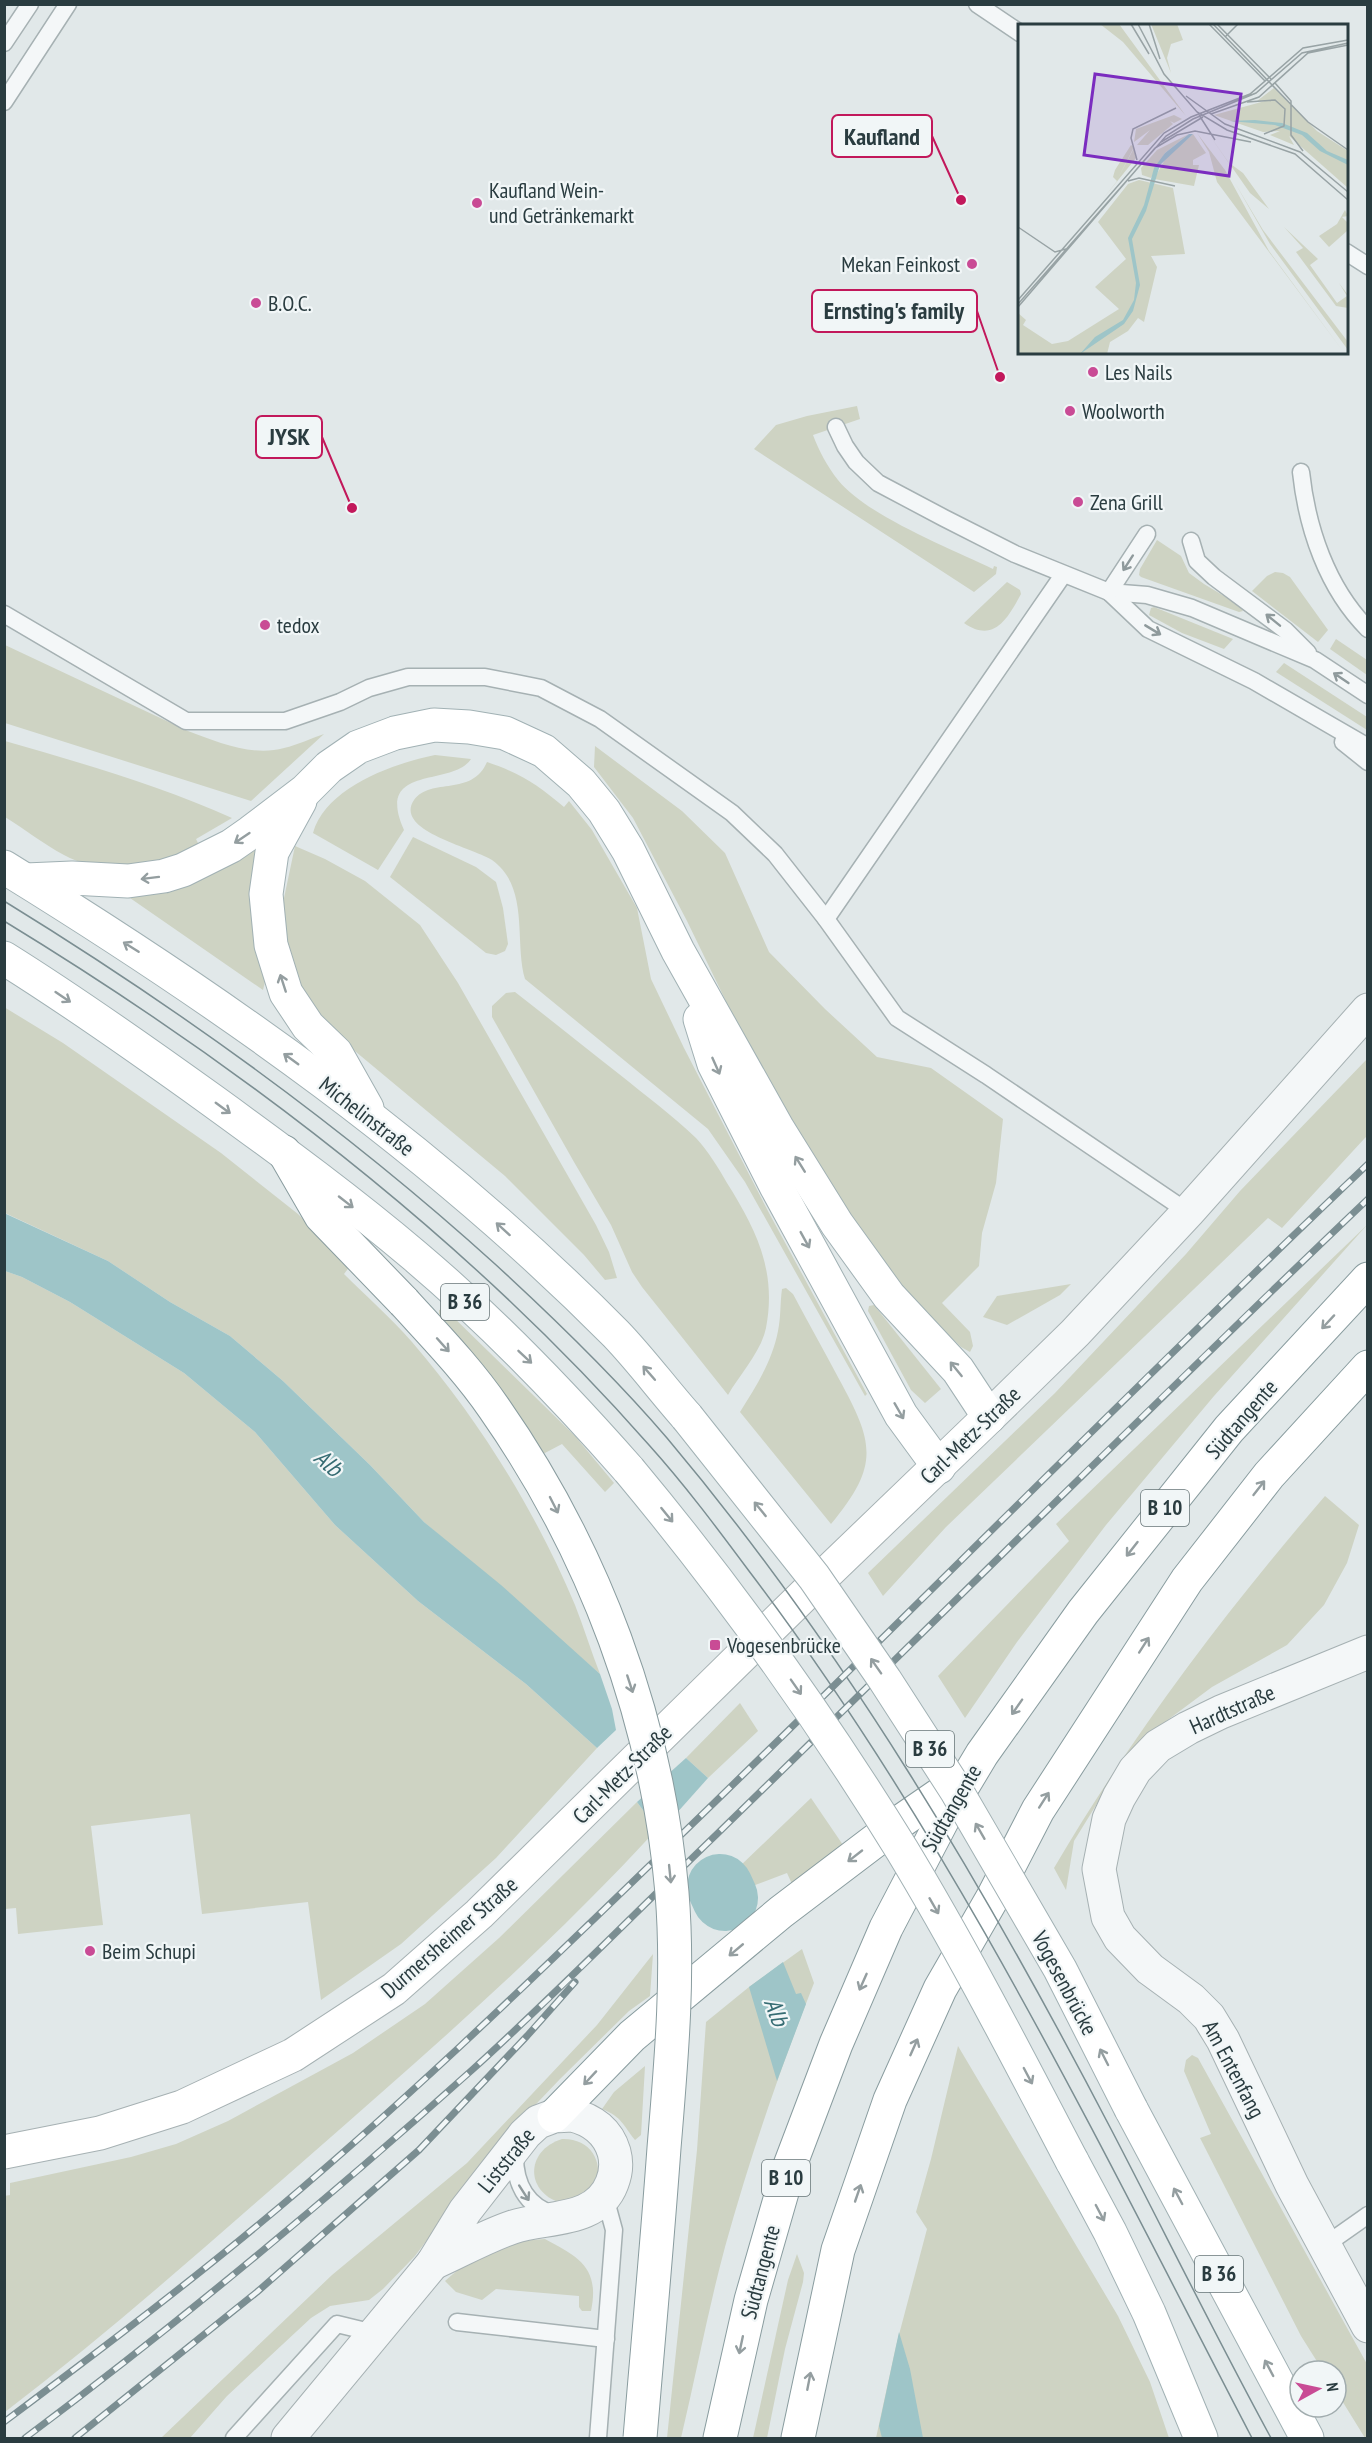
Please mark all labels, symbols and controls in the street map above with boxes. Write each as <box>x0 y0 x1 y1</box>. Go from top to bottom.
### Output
inset map <box>1018 24 1348 354</box>
callout: Kaufland <box>832 115 932 157</box>
text: Kaufland <box>844 121 920 152</box>
place label: Kaufland Wein- und Getränkemarkt <box>489 176 634 229</box>
marker: Kaufland Wein- und Getränkemarkt <box>470 196 484 210</box>
place label: Mekan Feinkost <box>841 250 960 278</box>
marker: Mekan Feinkost <box>965 257 979 271</box>
place label: B.O.C. <box>268 289 312 317</box>
callout: Ernsting's family <box>812 290 977 332</box>
text: Ernsting's family <box>824 295 965 326</box>
marker: B.O.C. <box>249 296 263 310</box>
place label: Les Nails <box>1105 358 1172 386</box>
marker: Les Nails <box>1086 365 1100 379</box>
place label: Woolworth <box>1082 397 1165 425</box>
marker: Woolworth <box>1063 404 1077 418</box>
callout: JYSK <box>256 416 322 458</box>
text: JYSK <box>267 421 310 452</box>
place label: Zena Grill <box>1090 488 1164 516</box>
marker: Zena Grill <box>1071 495 1085 509</box>
one-way arrow <box>1122 554 1134 571</box>
place label: tedox <box>277 611 320 639</box>
one-way arrow <box>1265 614 1281 627</box>
marker: tedox <box>258 618 272 632</box>
one-way arrow <box>1144 625 1161 637</box>
one-way arrow <box>1333 671 1350 684</box>
one-way arrow <box>234 832 250 844</box>
one-way arrow <box>140 873 160 884</box>
one-way arrow <box>123 941 140 953</box>
one-way arrow <box>277 974 288 993</box>
one-way arrow <box>54 991 71 1003</box>
one-way arrow <box>284 1052 300 1065</box>
one-way arrow <box>711 1057 723 1075</box>
street label: Michelinstraße <box>314 1070 420 1162</box>
one-way arrow <box>215 1102 231 1115</box>
one-way arrow <box>794 1156 806 1173</box>
one-way arrow <box>338 1195 354 1208</box>
one-way arrow <box>496 1222 511 1236</box>
one-way arrow <box>799 1231 811 1248</box>
road number: B 36 <box>441 1284 489 1320</box>
one-way arrow <box>1321 1314 1335 1329</box>
one-way arrow <box>436 1337 450 1352</box>
one-way arrow <box>517 1350 532 1364</box>
one-way arrow <box>949 1361 962 1377</box>
one-way arrow <box>642 1365 655 1381</box>
street label: Südtangente <box>1199 1374 1283 1464</box>
street label: Carl-Metz-Straße <box>914 1380 1026 1490</box>
one-way arrow <box>893 1402 905 1419</box>
water label: Alb <box>308 1442 350 1484</box>
one-way arrow <box>1252 1480 1265 1496</box>
road number: B 10 <box>1141 1490 1189 1526</box>
one-way arrow <box>549 1495 560 1513</box>
one-way arrow <box>754 1502 767 1518</box>
one-way arrow <box>660 1506 673 1522</box>
one-way arrow <box>1126 1541 1139 1557</box>
place label: Vogesenbrücke <box>726 1631 841 1659</box>
one-way arrow <box>1138 1637 1150 1654</box>
marker: Vogesenbrücke <box>708 1638 722 1652</box>
one-way arrow <box>870 1659 882 1675</box>
one-way arrow <box>625 1674 636 1693</box>
street label: Hardtstraße <box>1185 1678 1279 1740</box>
one-way arrow <box>790 1679 802 1695</box>
one-way arrow <box>1011 1698 1023 1714</box>
street label: Carl-Metz-Straße <box>566 1718 678 1830</box>
road number: B 36 <box>906 1731 954 1767</box>
street label: Südtangente <box>915 1759 987 1857</box>
one-way arrow <box>1039 1792 1051 1809</box>
one-way arrow <box>973 1823 985 1840</box>
one-way arrow <box>847 1850 863 1863</box>
one-way arrow <box>664 1864 675 1884</box>
street label: Durmersheimer Straße <box>375 1870 523 2004</box>
one-way arrow <box>928 1897 940 1914</box>
street label: Vogesenbrücke <box>1025 1925 1104 2040</box>
place label: Beim Schupi <box>102 1937 196 1965</box>
one-way arrow <box>728 1943 744 1956</box>
marker: Beim Schupi <box>83 1944 97 1958</box>
one-way arrow <box>856 1972 868 1990</box>
water label: Alb <box>757 1993 796 2032</box>
street label: Am Entenfang <box>1197 2015 1271 2123</box>
one-way arrow <box>909 2038 920 2056</box>
one-way arrow <box>1098 2048 1110 2066</box>
one-way arrow <box>1023 2067 1034 2085</box>
one-way arrow <box>583 2070 597 2085</box>
street label: Liststraße <box>471 2122 541 2198</box>
road number: B 10 <box>762 2160 810 2196</box>
one-way arrow <box>518 2184 530 2200</box>
one-way arrow <box>853 2184 864 2203</box>
one-way arrow <box>1171 2188 1183 2206</box>
one-way arrow <box>1095 2203 1106 2221</box>
street label: Südtangente <box>734 2222 786 2322</box>
road number: B 36 <box>1195 2256 1243 2292</box>
one-way arrow <box>735 2335 746 2355</box>
north arrow <box>1288 2359 1348 2419</box>
one-way arrow <box>1263 2360 1274 2378</box>
one-way arrow <box>804 2372 815 2391</box>
text: N <box>1322 2381 1343 2393</box>

